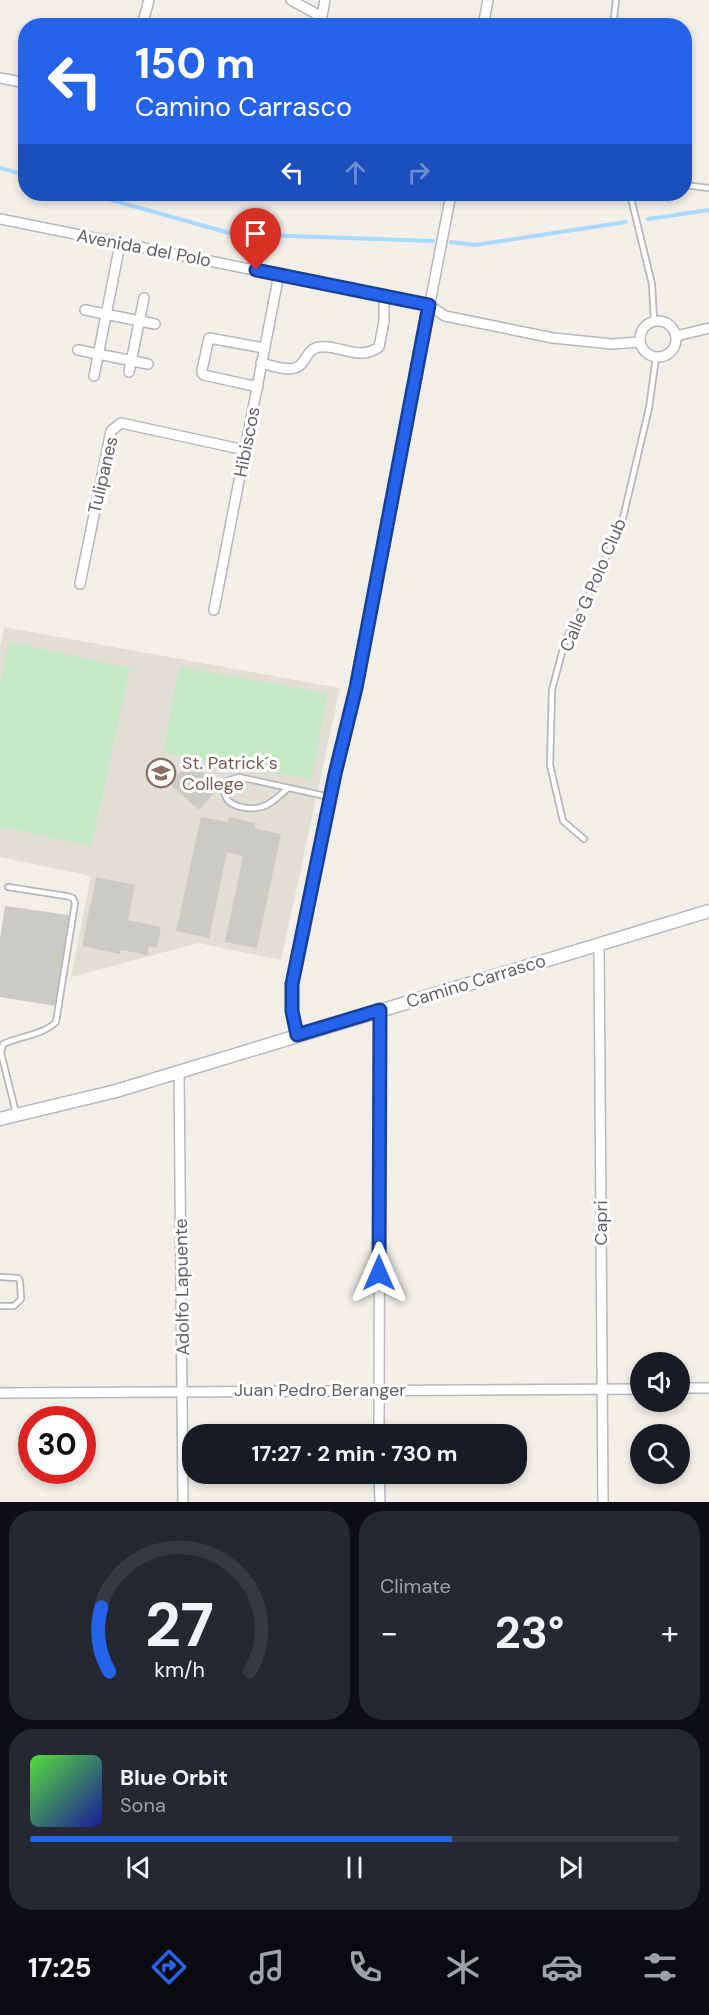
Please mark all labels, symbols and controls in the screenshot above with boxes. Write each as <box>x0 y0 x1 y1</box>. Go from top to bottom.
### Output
text: 150 m <box>135 36 255 91</box>
icon: left <box>36 42 114 120</box>
text: Camino Carrasco <box>135 89 352 124</box>
icon: left <box>276 156 309 189</box>
icon: ahead <box>339 156 372 189</box>
icon: right <box>402 156 435 189</box>
pin <box>230 208 281 270</box>
icon: arrive <box>239 217 272 250</box>
street label: Avenida del Polo <box>75 223 213 273</box>
street label: Hibiscos <box>228 405 266 479</box>
street label: Tulipanes <box>82 434 124 516</box>
street label: Calle G Polo Club <box>554 515 632 655</box>
place label: St. Patrick´s College <box>182 751 278 796</box>
school or university icon: St. Patrick´s College <box>145 757 177 789</box>
street label: Camino Carrasco <box>403 948 549 1014</box>
street label: Capri <box>589 1201 613 1245</box>
street label: Adolfo Lapuente <box>169 1218 195 1356</box>
position arrow <box>347 1241 411 1305</box>
map controls <box>630 1352 690 1484</box>
button: sound <box>630 1352 690 1412</box>
street label: Juan Pedro Beranger <box>234 1378 406 1402</box>
speed limit sign: 30 <box>18 1406 96 1484</box>
button: search <box>630 1424 690 1484</box>
text: 17:27 · 2 min · 730 m <box>252 1439 457 1468</box>
text: Climate <box>380 1573 451 1599</box>
text: 27 <box>145 1584 214 1665</box>
text: 23° <box>495 1603 564 1662</box>
text: − <box>380 1611 398 1654</box>
text: + <box>661 1611 679 1654</box>
text: km/h <box>154 1657 205 1685</box>
text: Blue Orbit <box>120 1763 228 1792</box>
text: Sona <box>120 1792 166 1818</box>
icon: previous <box>122 1851 155 1884</box>
icon: pause <box>338 1851 371 1884</box>
icon: next <box>554 1851 587 1884</box>
icon: directions <box>148 1946 190 1988</box>
icon: music <box>246 1946 288 1988</box>
icon: phone <box>344 1946 386 1988</box>
icon: climate <box>442 1946 484 1988</box>
icon: car <box>541 1946 583 1988</box>
icon: filters <box>639 1946 681 1988</box>
text: 17:25 <box>28 1950 92 1985</box>

